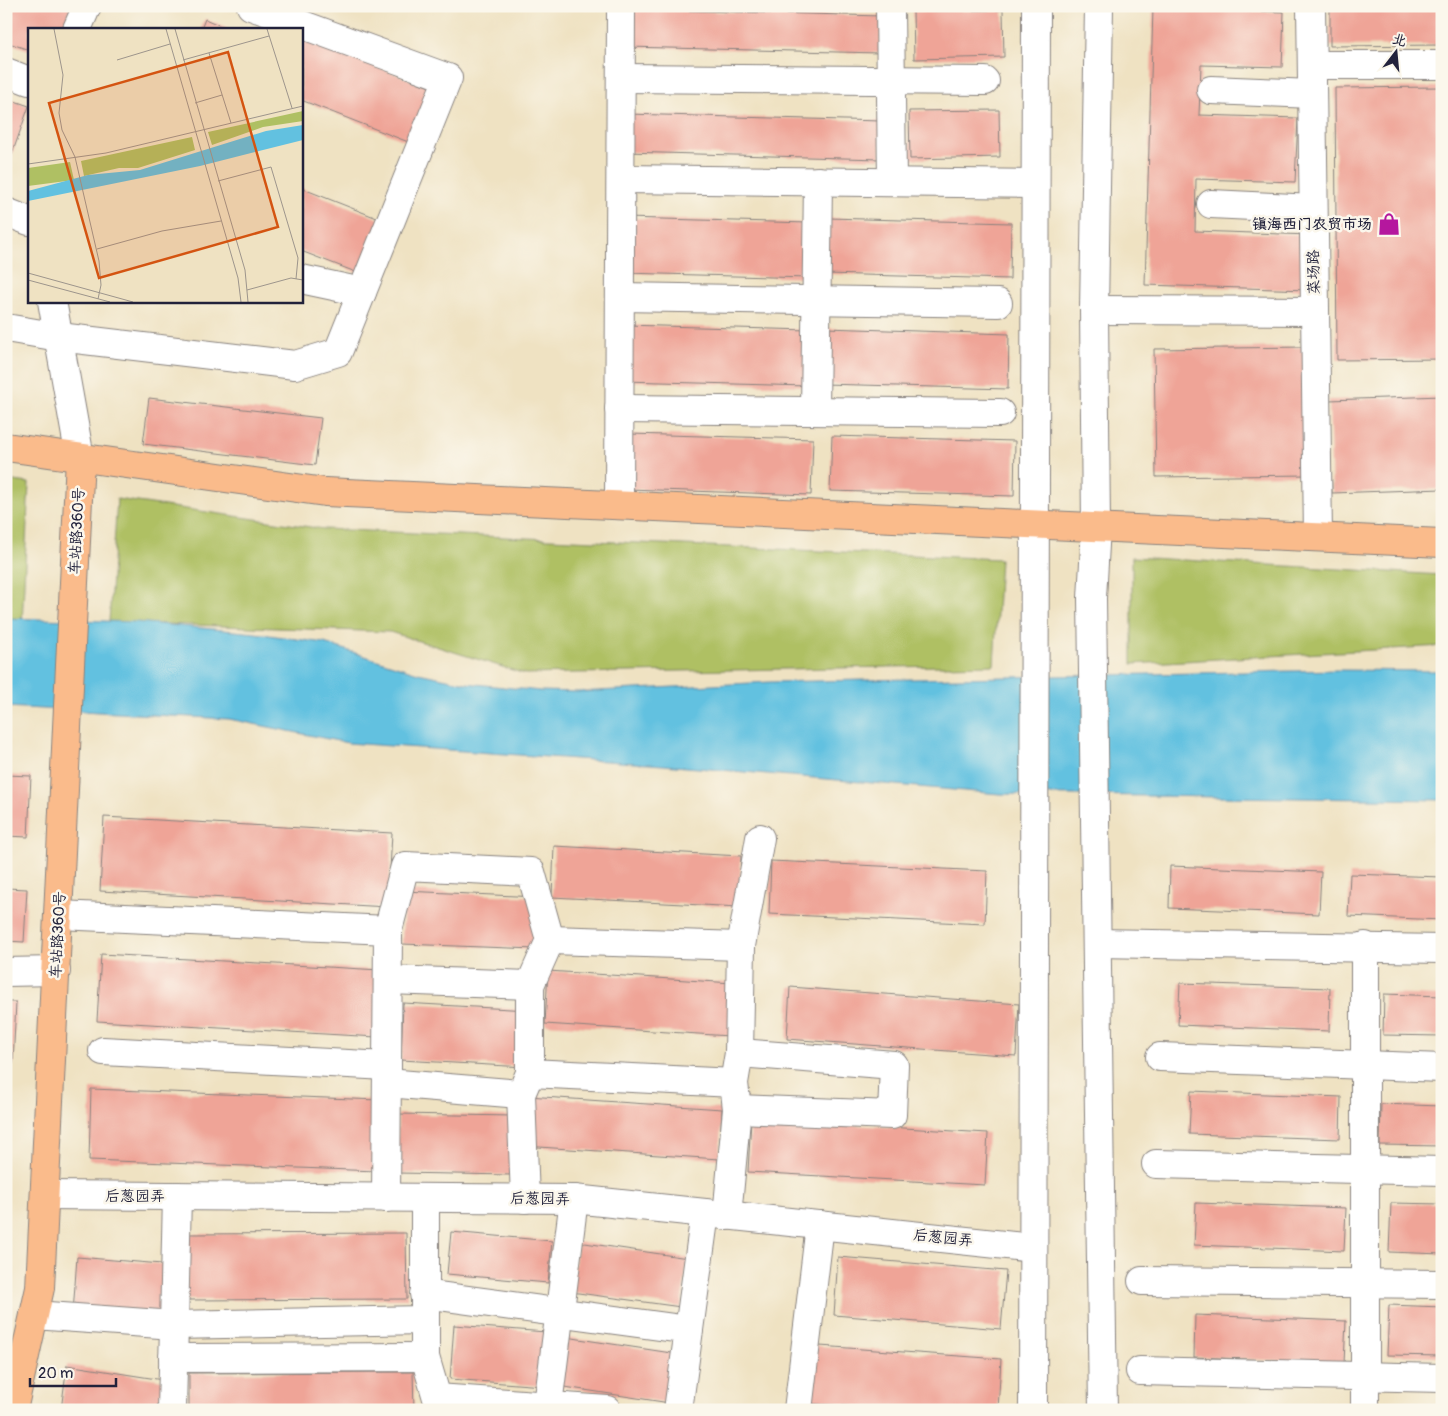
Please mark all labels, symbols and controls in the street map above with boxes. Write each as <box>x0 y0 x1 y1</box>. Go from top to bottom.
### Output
inset map <box>28 28 302 302</box>
north arrow <box>1370 28 1420 78</box>
text: 北 <box>1390 30 1409 50</box>
shop icon: 镇海西门农贸市场 <box>1376 211 1402 237</box>
place label: 镇海西门农贸市场 <box>1252 215 1372 234</box>
street label: 菜场路 <box>1304 249 1324 295</box>
street label: 车站路360号 <box>65 487 89 575</box>
street label: 车站路360号 <box>46 891 70 979</box>
street label: 后葱园弄 <box>105 1187 165 1206</box>
street label: 后葱园弄 <box>510 1189 570 1209</box>
street label: 后葱园弄 <box>912 1225 974 1251</box>
scale bar <box>30 1356 116 1388</box>
text: 20 m <box>38 1364 73 1383</box>

